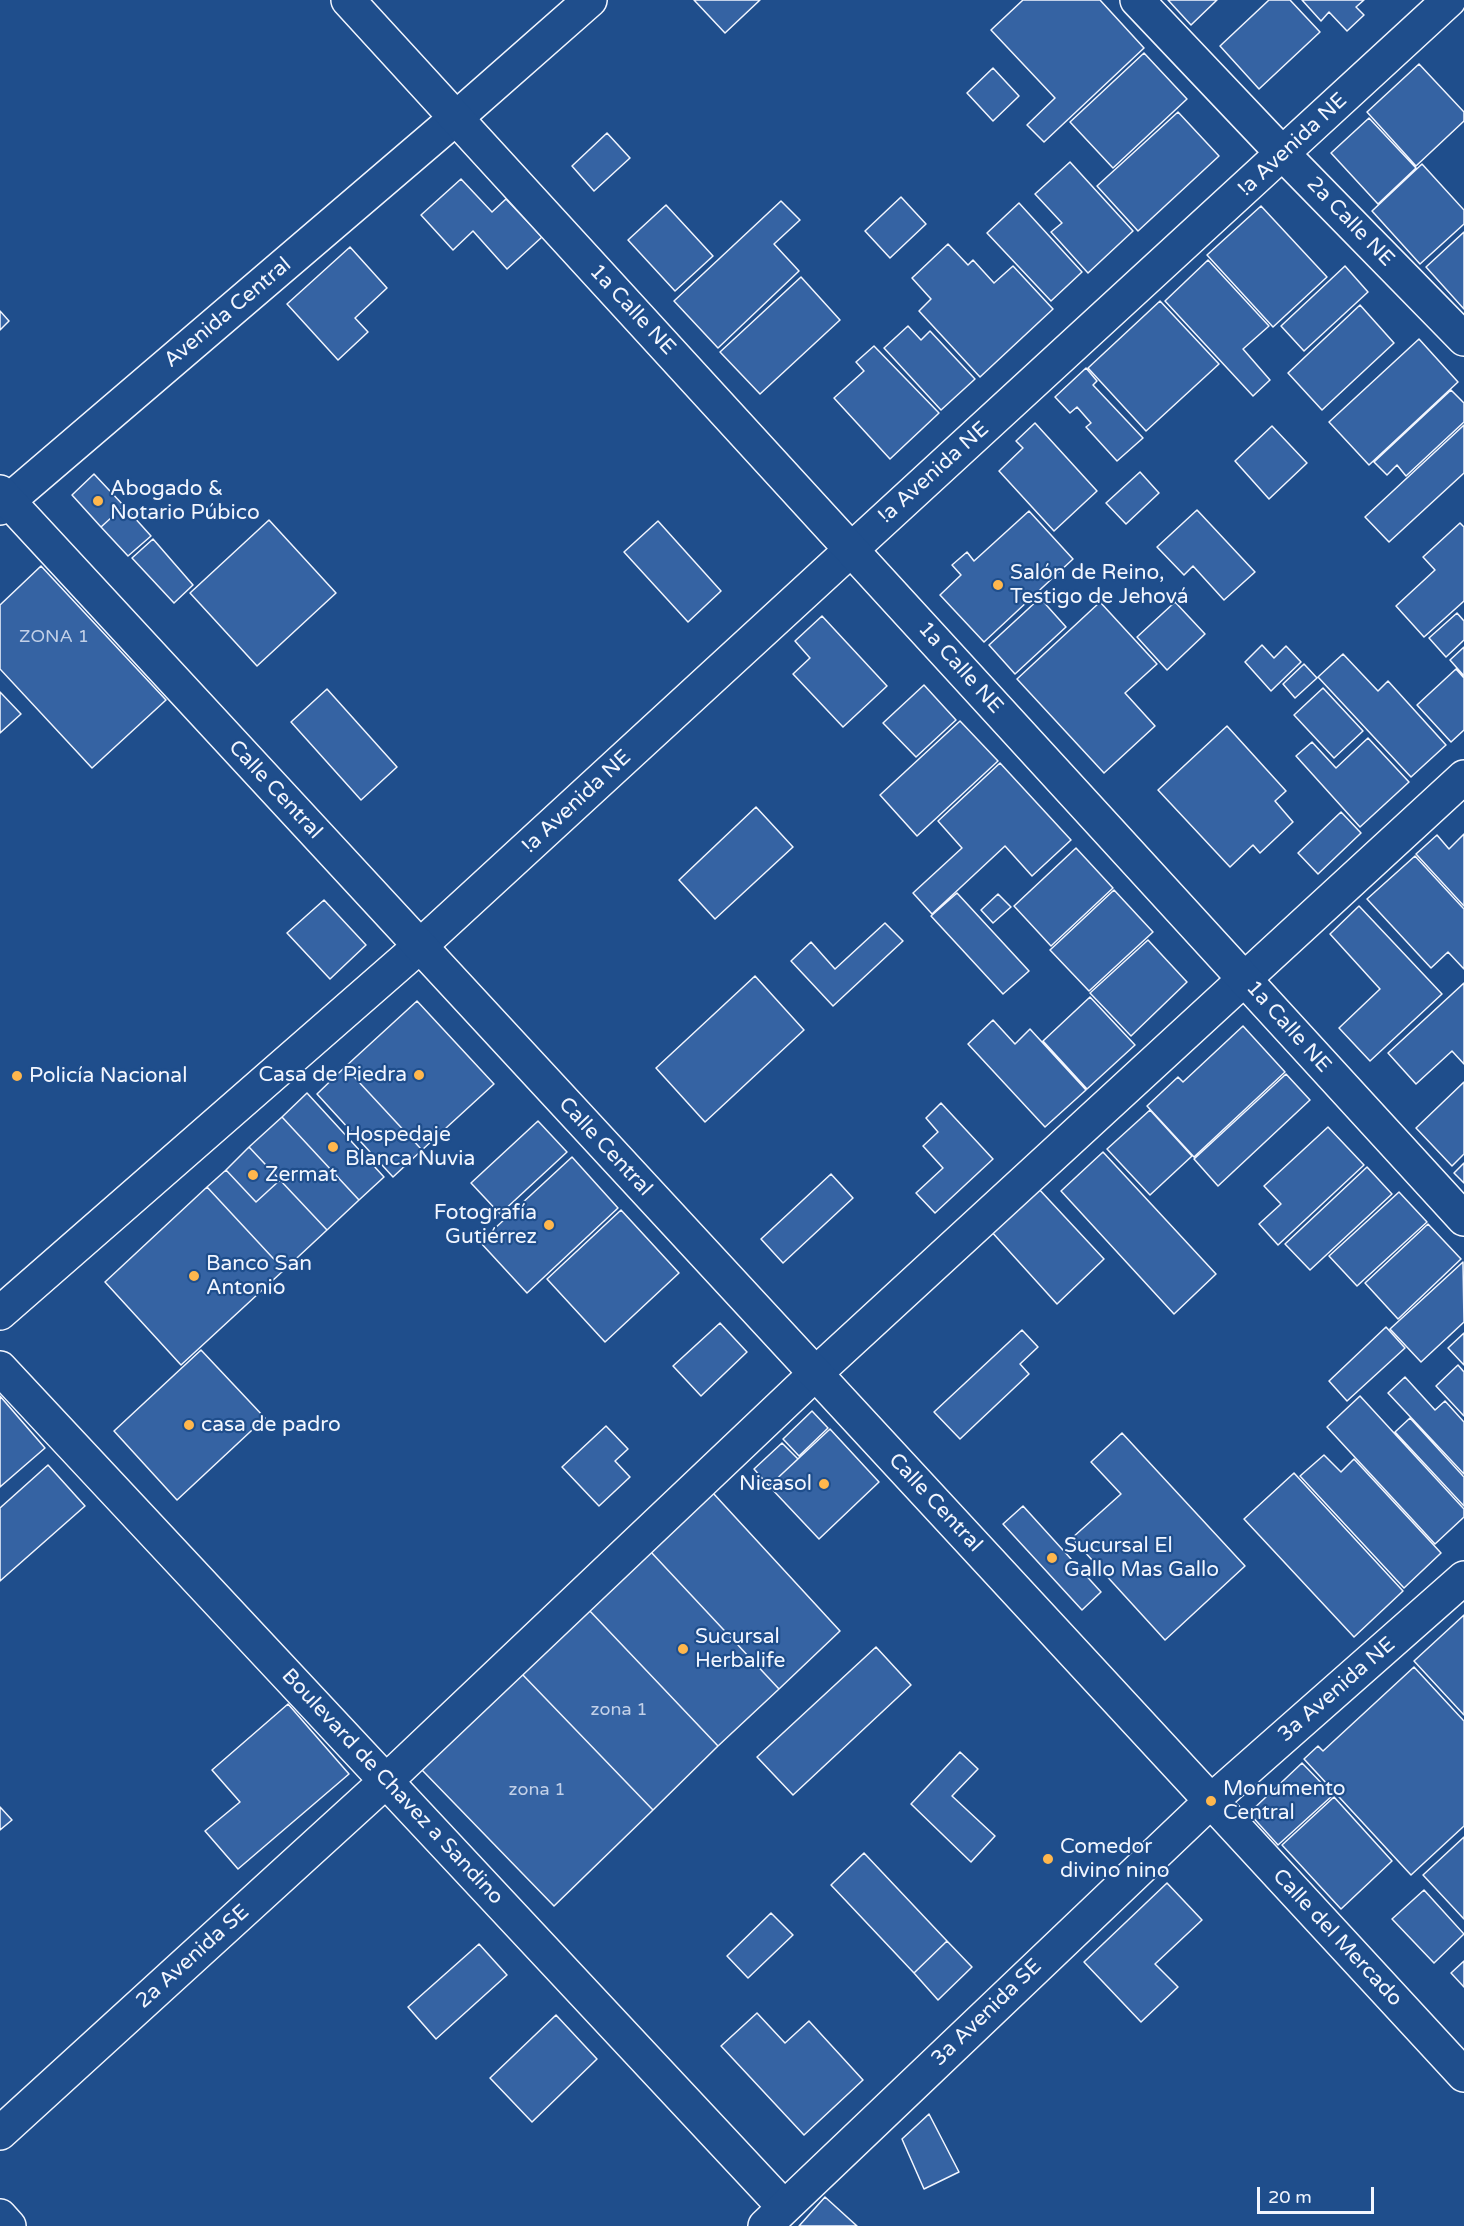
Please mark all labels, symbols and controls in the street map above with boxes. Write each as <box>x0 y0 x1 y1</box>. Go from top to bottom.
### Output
street label: !a Avenida NE <box>1233 88 1353 202</box>
street label: 2a Calle NE <box>1301 172 1399 272</box>
street label: Avenida Central <box>159 253 297 373</box>
street label: 1a Calle NE <box>584 259 680 361</box>
street label: !a Avenida NE <box>874 417 994 529</box>
place label: Abogado & Notario Púbico <box>110 476 260 526</box>
marker: Abogado & Notario Púbico <box>91 494 105 508</box>
place label: Salón de Reino, Testigo de Jehová <box>1010 560 1189 610</box>
marker: Salón de Reino, Testigo de Jehová <box>991 578 1005 592</box>
street label: 1a Calle NE <box>912 617 1008 719</box>
house number: ZONA 1 <box>19 626 89 648</box>
street label: Calle Central <box>223 735 327 845</box>
street label: !a Avenida NE <box>517 745 637 859</box>
street label: 1a Calle NE <box>1240 976 1336 1078</box>
place label: Casa de Piedra <box>259 1062 407 1088</box>
place label: Policía Nacional <box>29 1063 187 1089</box>
marker: Casa de Piedra <box>412 1068 426 1082</box>
marker: Policía Nacional <box>10 1069 24 1083</box>
street label: Calle Central <box>553 1092 657 1202</box>
place label: Hospedaje Blanca Nuvia <box>345 1122 475 1172</box>
marker: Hospedaje Blanca Nuvia <box>326 1140 340 1154</box>
place label: Zermat <box>265 1162 337 1188</box>
marker: Zermat <box>246 1168 260 1182</box>
place label: Fotografía Gutiérrez <box>434 1200 537 1250</box>
marker: Fotografía Gutiérrez <box>542 1218 556 1232</box>
place label: Banco San Antonio <box>206 1251 312 1301</box>
marker: Banco San Antonio <box>187 1269 201 1283</box>
place label: casa de padro <box>201 1412 341 1438</box>
marker: casa de padro <box>182 1418 196 1432</box>
street label: Calle Central <box>883 1448 987 1558</box>
place label: Nicasol <box>739 1471 812 1497</box>
marker: Nicasol <box>817 1477 831 1491</box>
place label: Sucursal El Gallo Mas Gallo <box>1064 1533 1219 1583</box>
marker: Sucursal El Gallo Mas Gallo <box>1045 1551 1059 1565</box>
place label: Sucursal Herbalife <box>695 1624 785 1674</box>
street label: 3a Avenida NE <box>1273 1632 1401 1748</box>
marker: Sucursal Herbalife <box>676 1642 690 1656</box>
street label: Boulevard de Chavez a Sandino <box>276 1664 508 1910</box>
house number: zona 1 <box>591 1699 647 1721</box>
place label: Monumento Central <box>1223 1776 1346 1826</box>
house number: zona 1 <box>509 1779 565 1801</box>
marker: Monumento Central <box>1204 1794 1218 1808</box>
place label: Comedor divino nino <box>1060 1834 1169 1884</box>
marker: Comedor divino nino <box>1041 1852 1055 1866</box>
street label: Calle del Mercado <box>1267 1864 1407 2012</box>
street label: 2a Avenida SE <box>131 1900 255 2014</box>
street label: 3a Avenida SE <box>927 1954 1047 2072</box>
scale bar <box>1260 2175 1377 2213</box>
text: 20 m <box>1268 2186 1312 2208</box>

